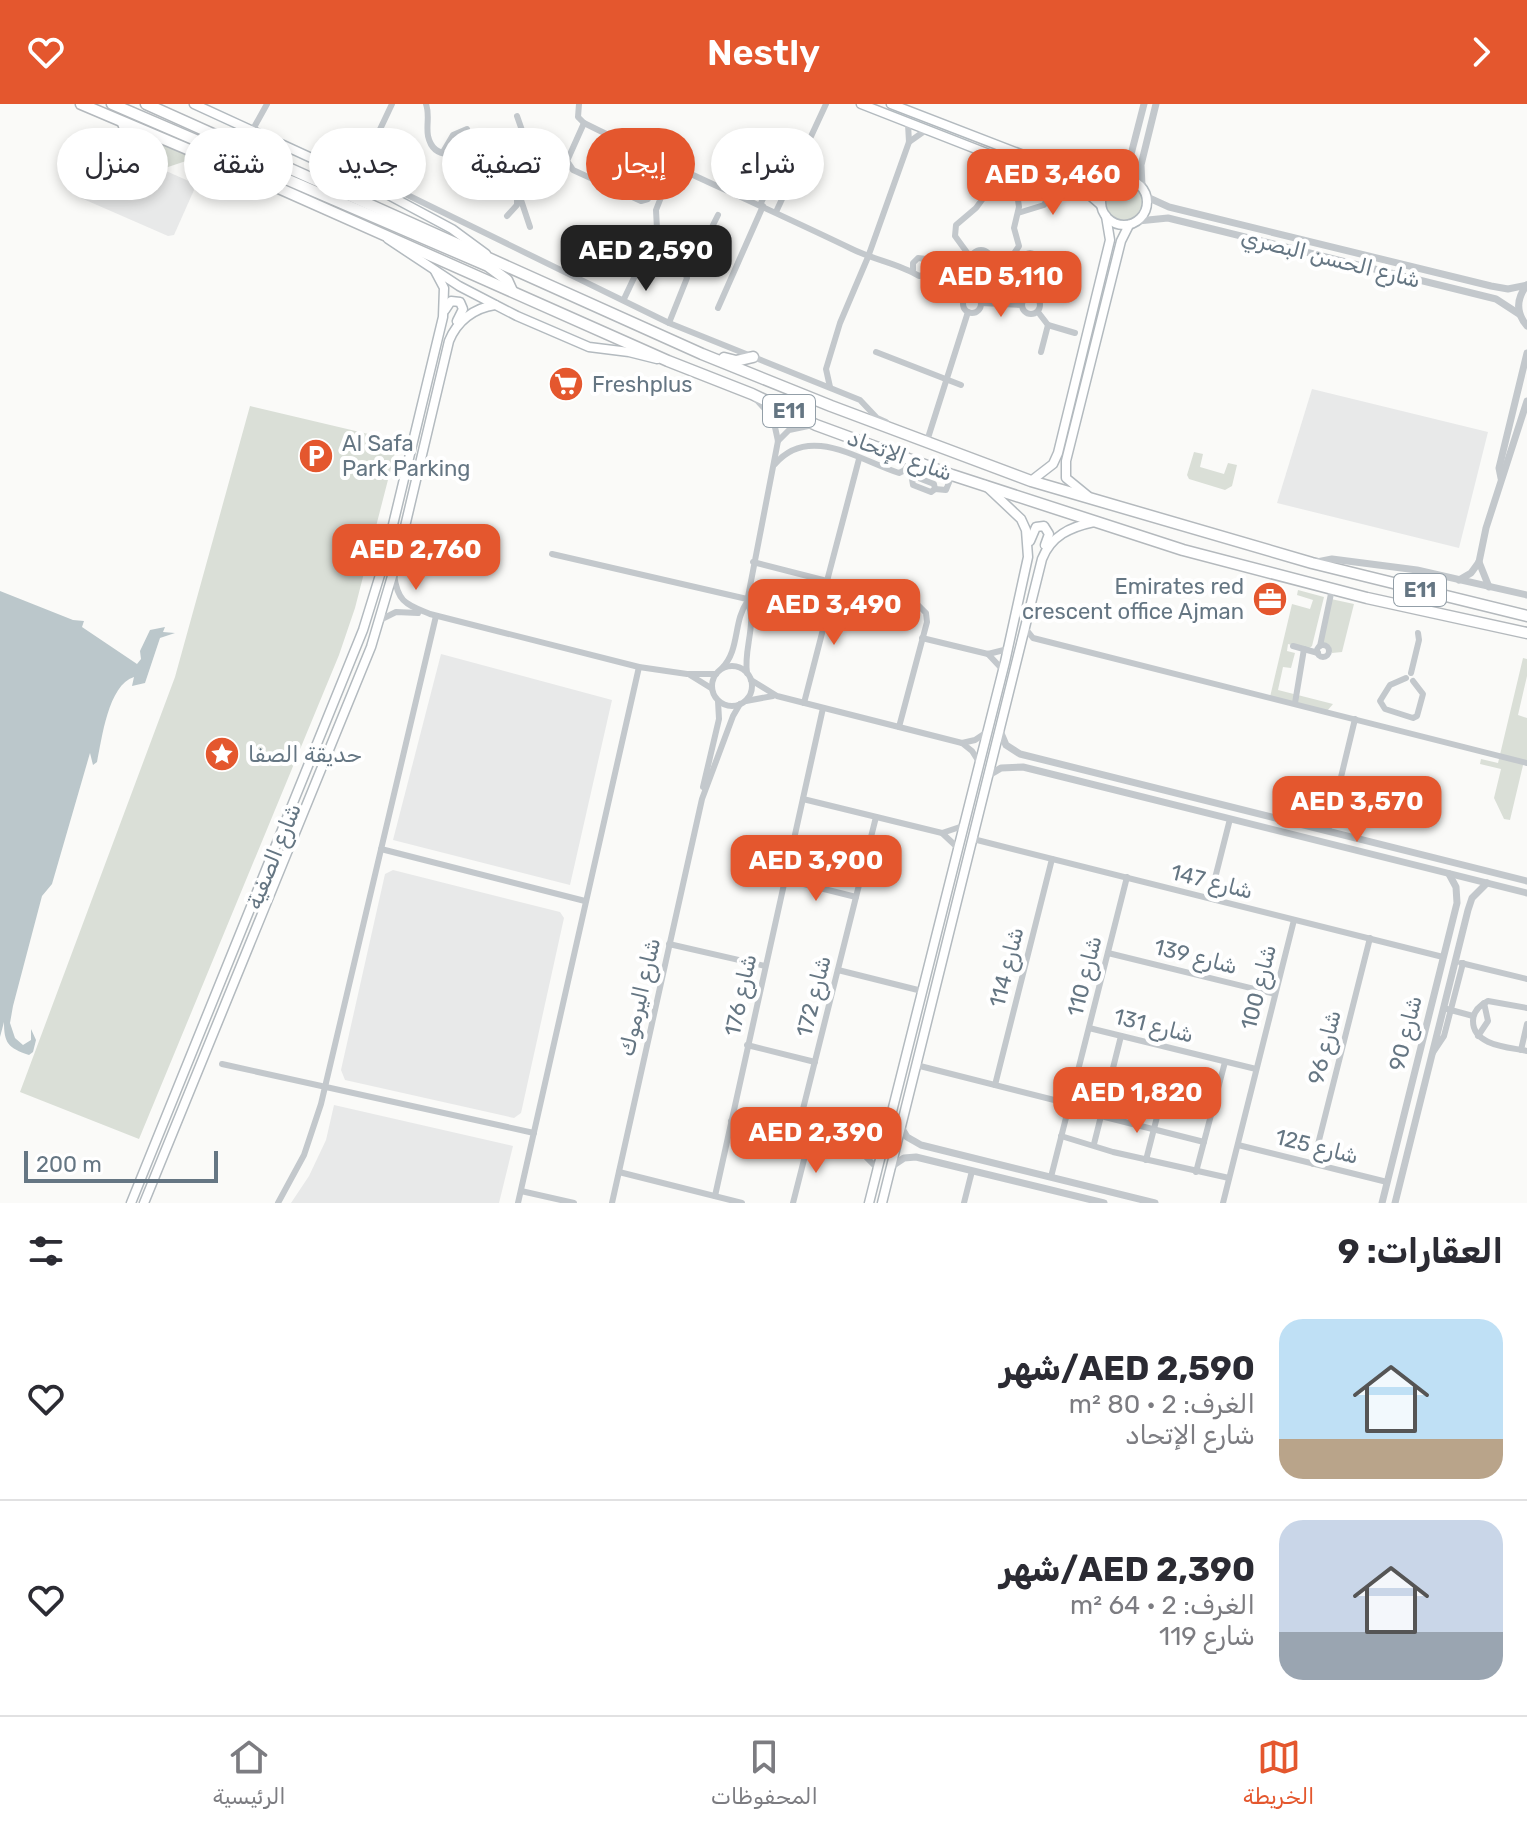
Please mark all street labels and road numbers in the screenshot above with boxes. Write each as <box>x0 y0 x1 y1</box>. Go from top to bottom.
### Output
street label: شارع الحسن البصري <box>1238 223 1423 296</box>
road number: E11 <box>763 395 815 427</box>
street label: شارع الإتحاد <box>843 424 956 489</box>
road number: E11 <box>1394 574 1446 606</box>
street label: شارع الصفية <box>240 799 309 914</box>
street label: شارع 147 <box>1168 858 1256 907</box>
street label: شارع 114 <box>983 924 1031 1011</box>
street label: شارع 110 <box>1061 933 1109 1020</box>
street label: شارع 139 <box>1151 933 1240 982</box>
street label: شارع اليرموك <box>613 935 668 1059</box>
street label: شارع 100 <box>1235 942 1284 1033</box>
street label: شارع 176 <box>719 952 764 1039</box>
street label: شارع 172 <box>790 953 839 1040</box>
street label: شارع 90 <box>1383 993 1430 1074</box>
street label: شارع 131 <box>1111 1003 1197 1050</box>
street label: شارع 96 <box>1302 1007 1349 1088</box>
street label: شارع 125 <box>1272 1123 1361 1172</box>

